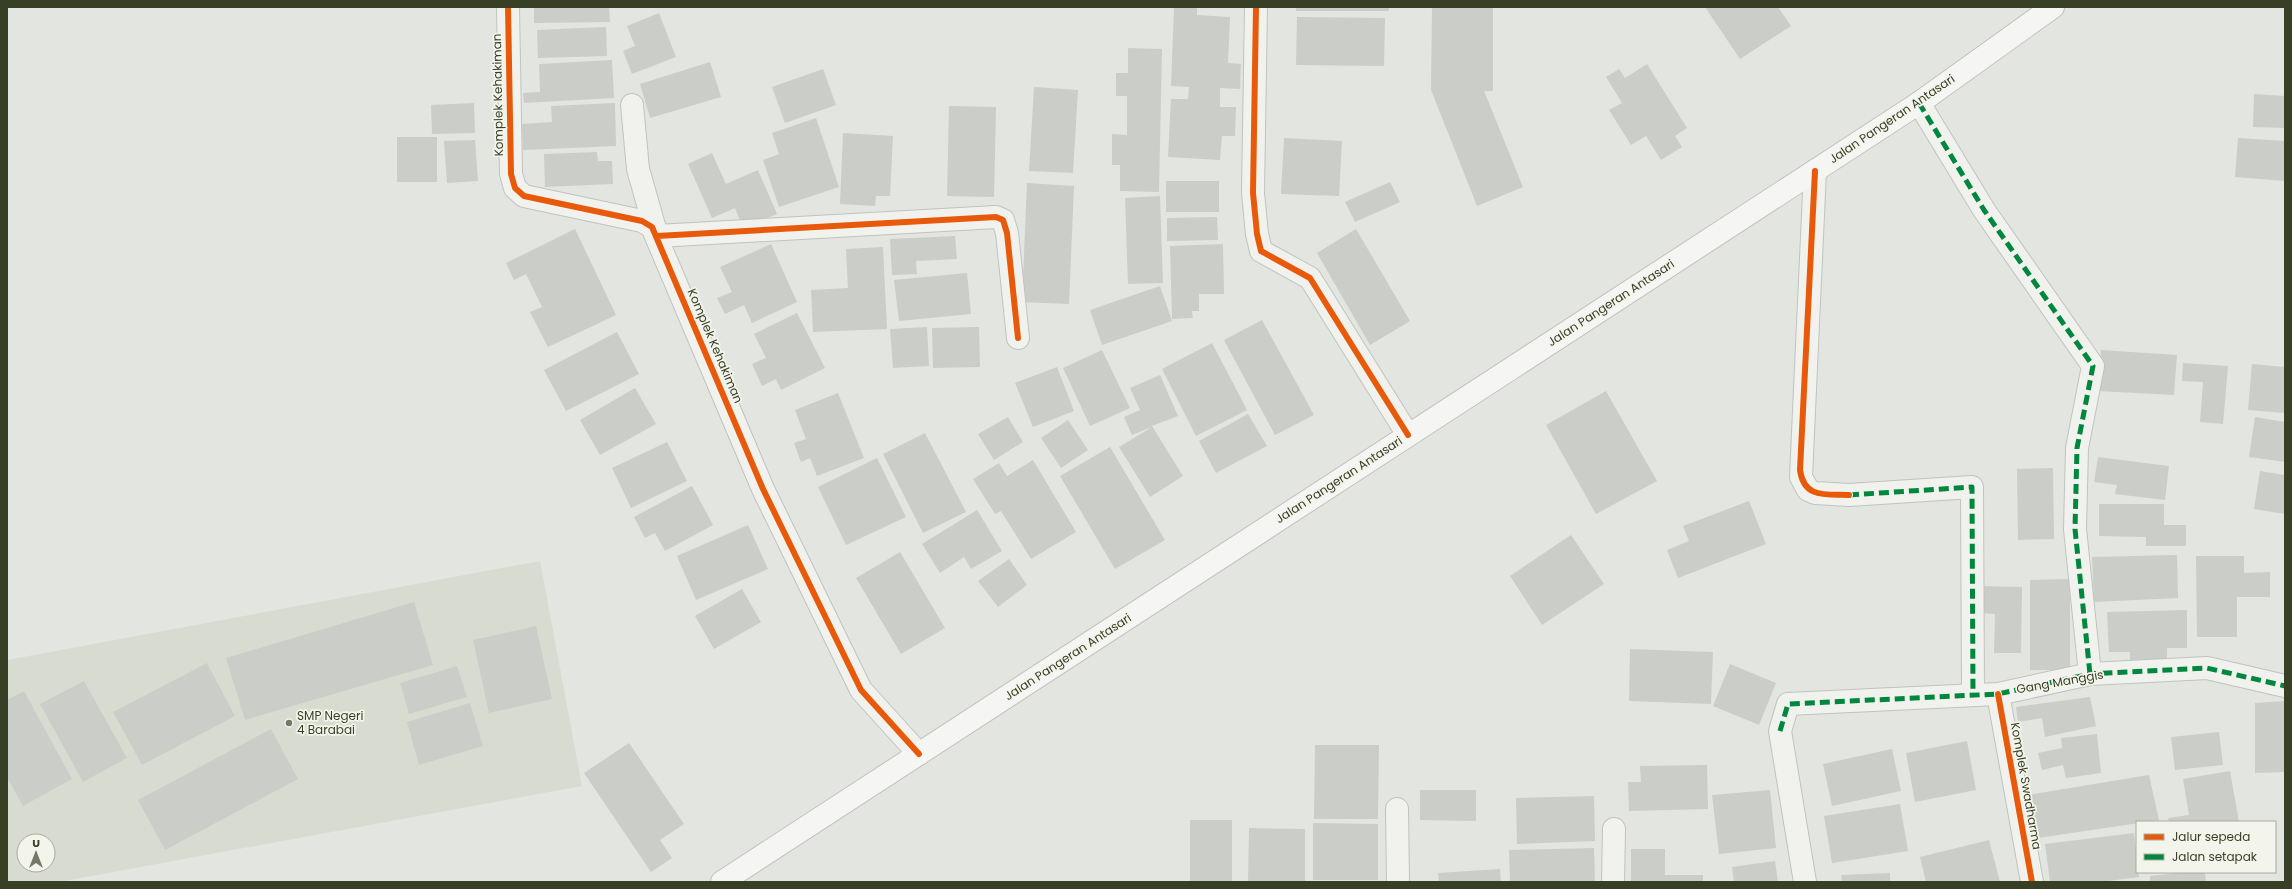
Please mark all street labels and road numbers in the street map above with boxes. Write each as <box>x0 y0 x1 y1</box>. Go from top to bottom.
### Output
street label: Komplek Kehakiman <box>488 33 507 157</box>
street label: Jalan Pangeran Antasari <box>1826 70 1958 167</box>
street label: Jalan Pangeran Antasari <box>1544 255 1678 350</box>
street label: Komplek Kehakiman <box>684 286 747 406</box>
street label: Jalan Pangeran Antasari <box>1272 432 1406 527</box>
street label: Jalan Pangeran Antasari <box>1001 609 1135 704</box>
street label: Gang Manggis <box>2015 665 2105 698</box>
street label: Komplek Swadharma <box>2007 721 2046 851</box>

